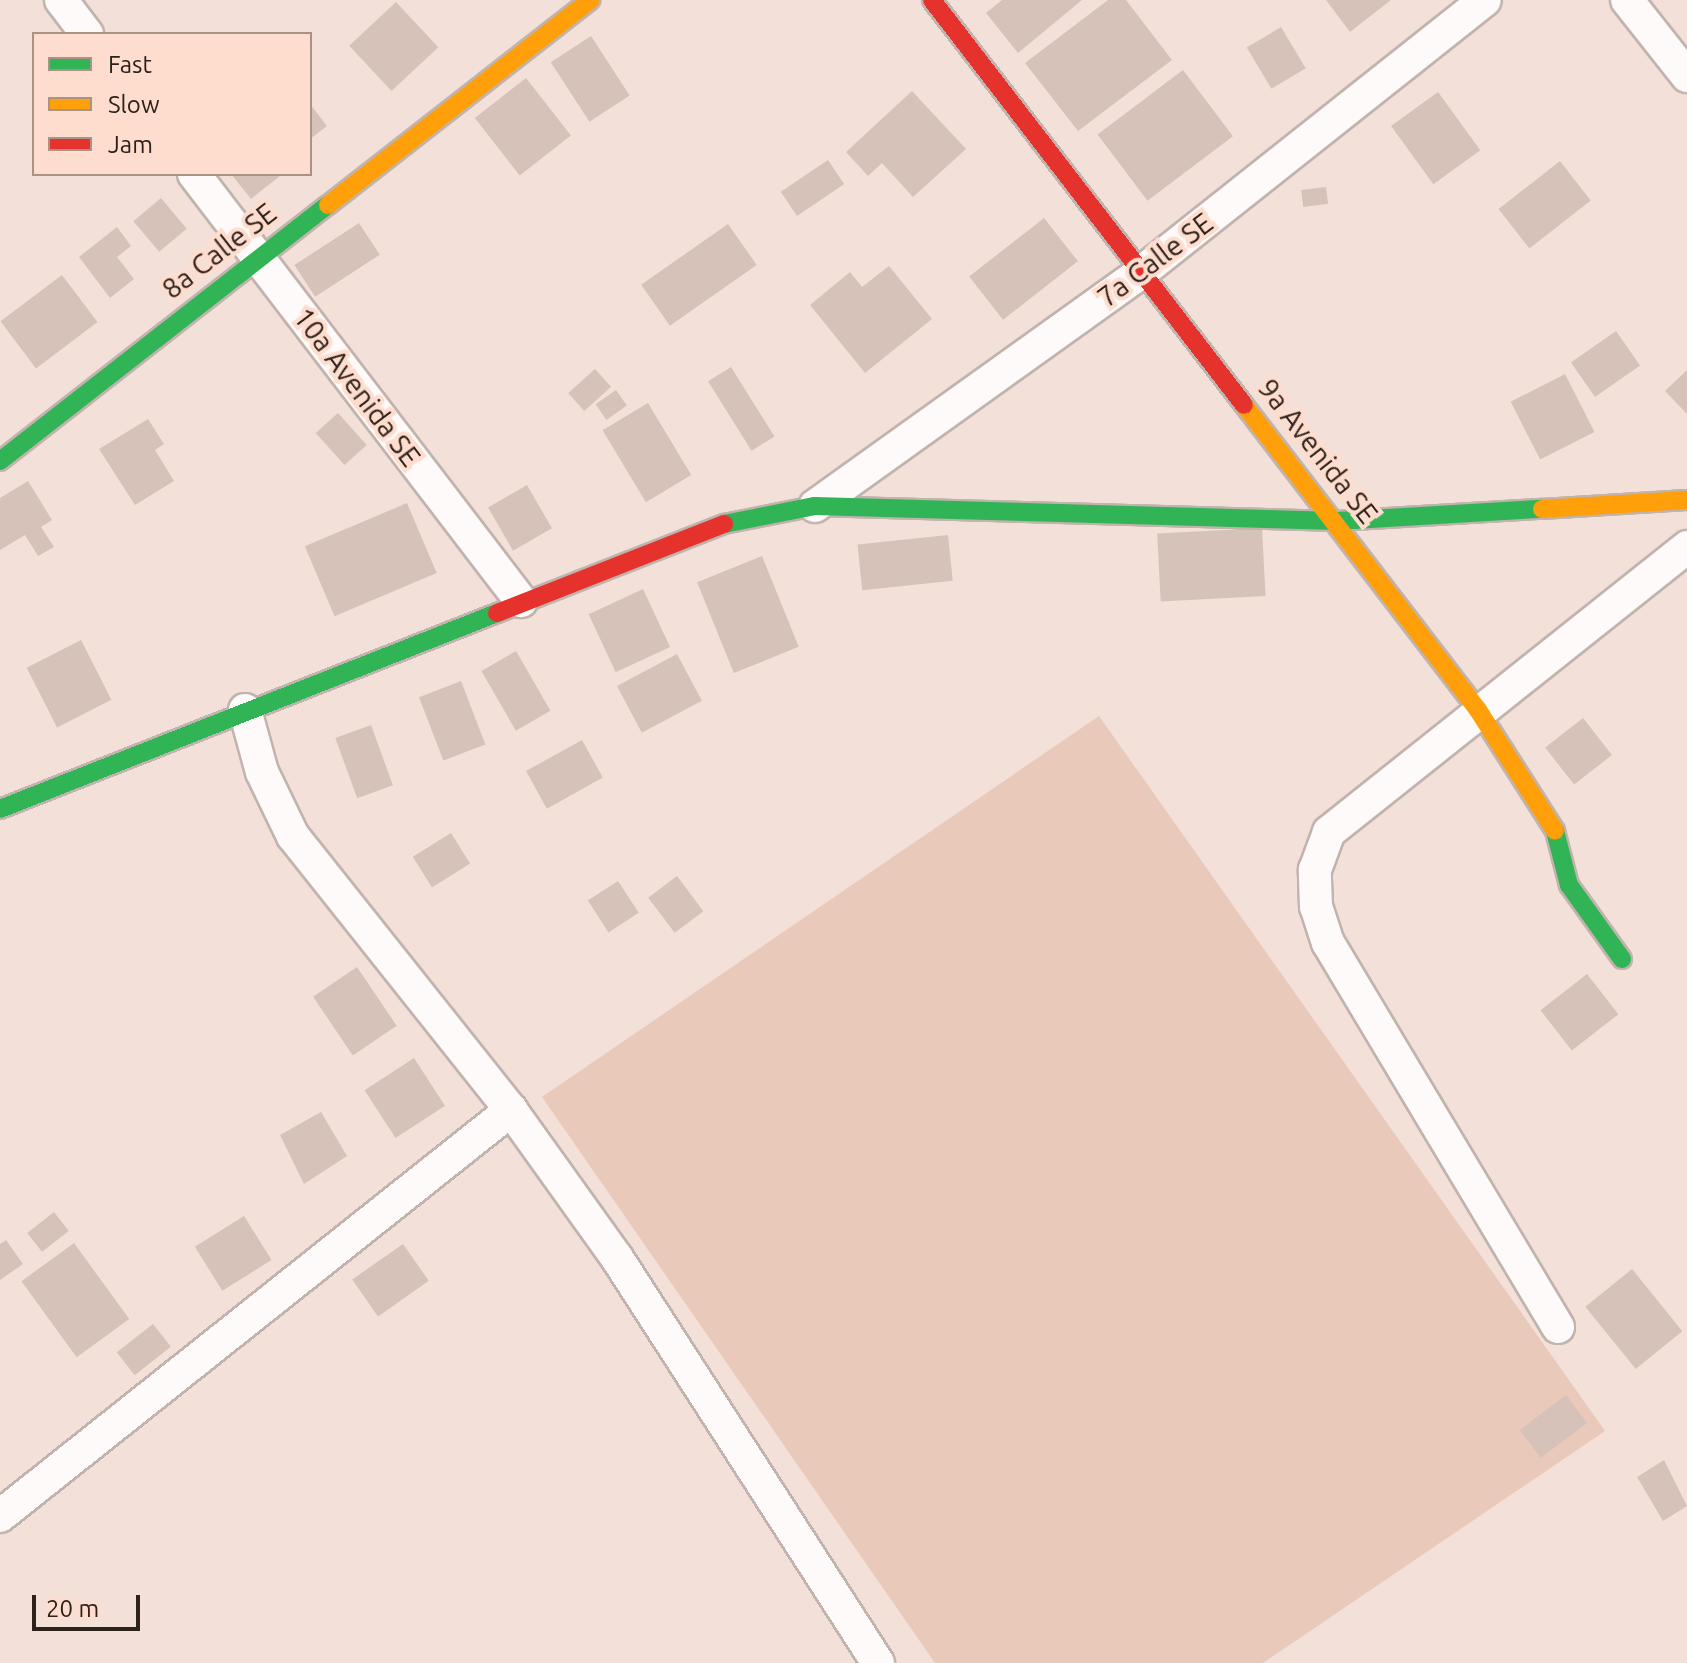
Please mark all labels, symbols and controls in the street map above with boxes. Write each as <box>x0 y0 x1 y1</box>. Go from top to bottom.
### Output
legend <box>32 32 312 176</box>
text: Fast <box>108 51 152 78</box>
text: Slow <box>108 91 160 118</box>
text: Jam <box>108 131 153 158</box>
street label: 8a Calle SE <box>155 196 283 306</box>
street label: 7a Calle SE <box>1091 206 1219 314</box>
street label: 10a Avenida SE <box>287 301 427 473</box>
street label: 9a Avenida SE <box>1251 372 1385 530</box>
scale bar <box>36 1579 144 1629</box>
text: 20 m <box>46 1595 99 1622</box>

